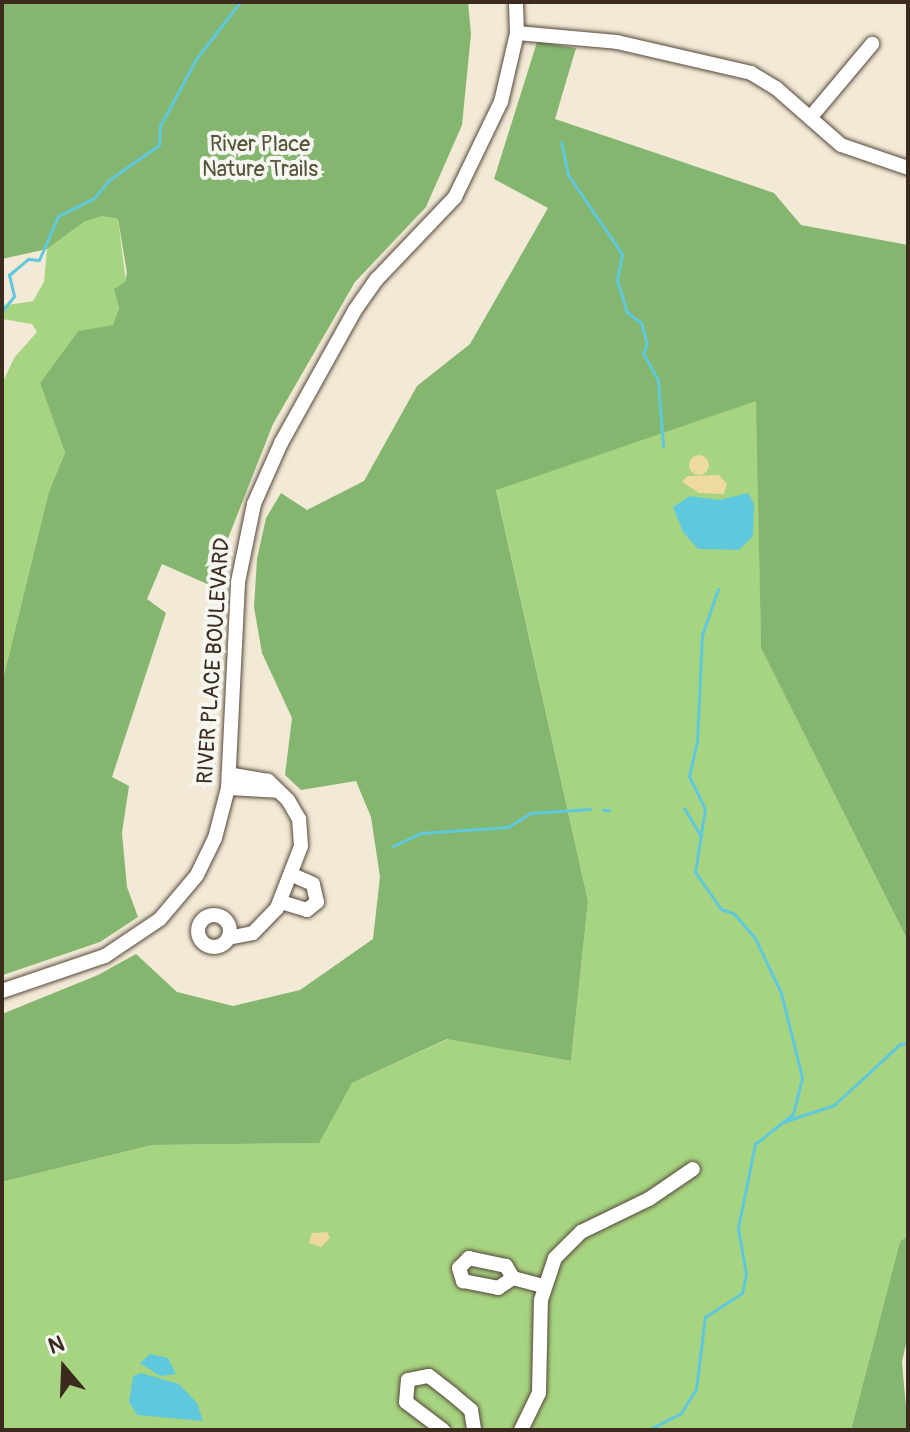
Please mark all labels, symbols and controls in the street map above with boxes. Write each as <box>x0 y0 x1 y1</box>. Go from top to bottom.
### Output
park label: River Place Nature Trails <box>202 131 318 182</box>
street label: RIVER PLACE BOULEVARD <box>192 537 236 785</box>
north arrow <box>24 1328 104 1408</box>
text: N <box>45 1330 68 1361</box>

